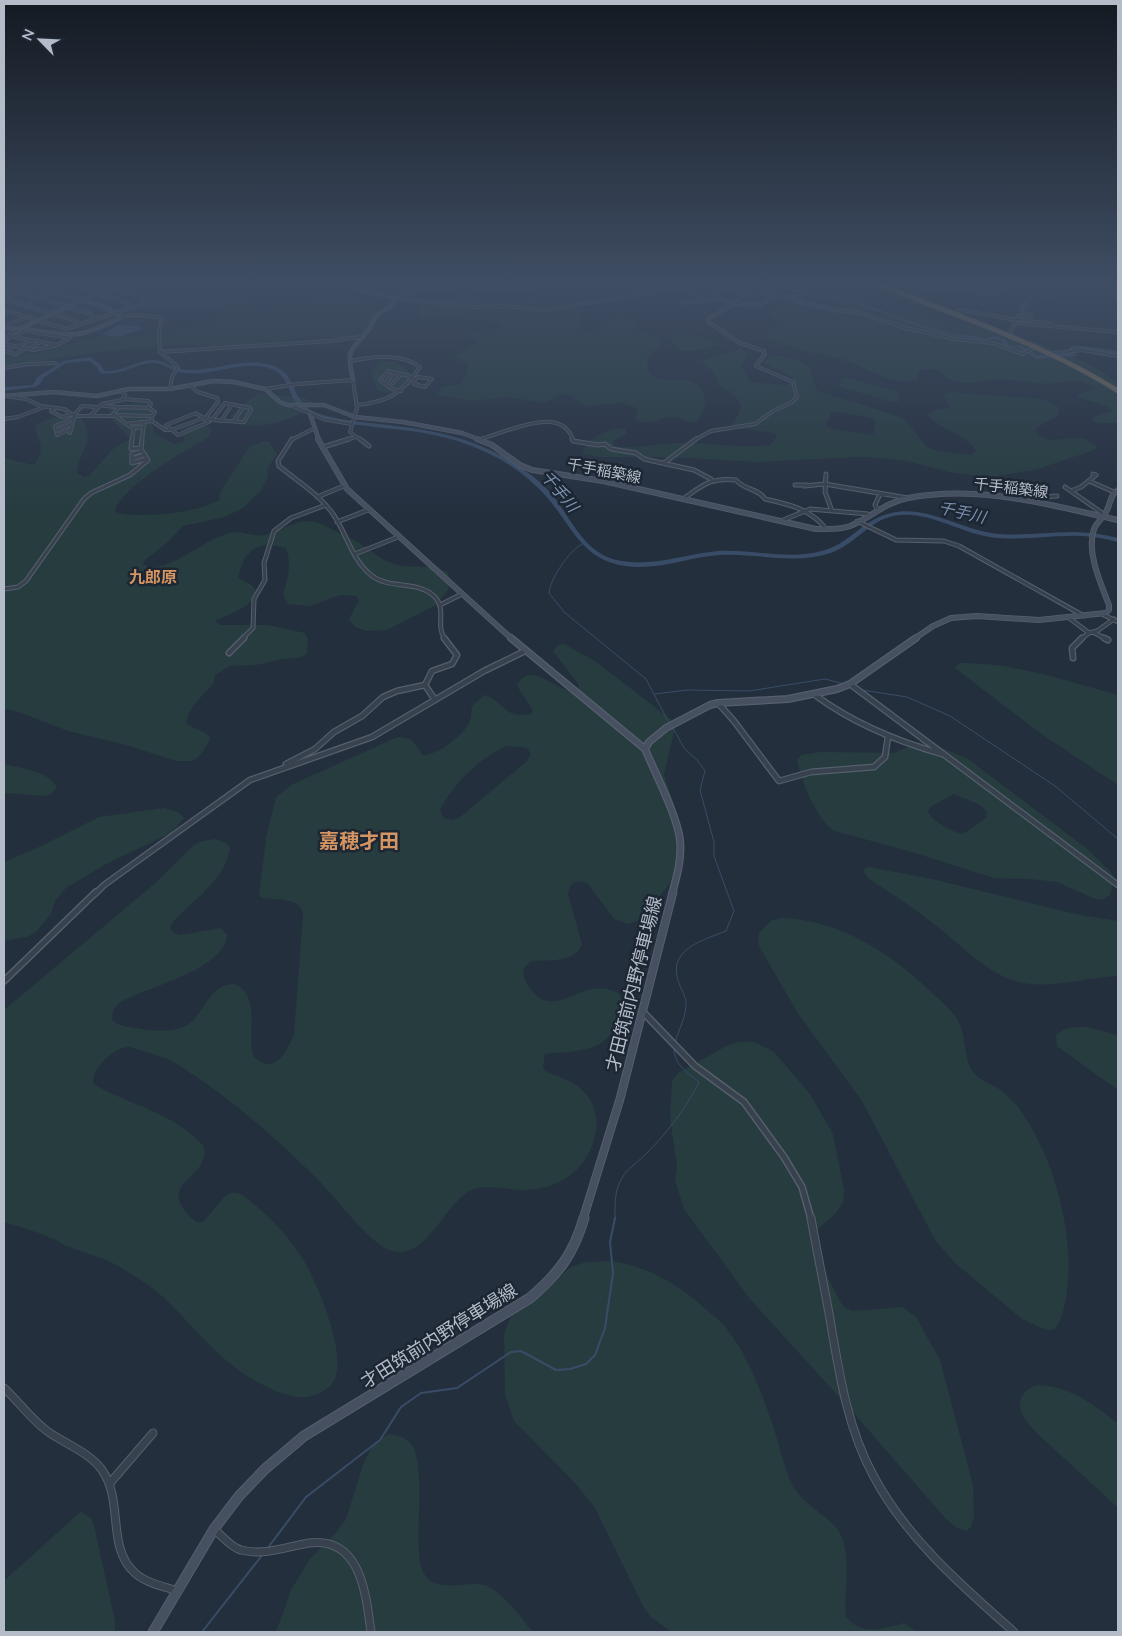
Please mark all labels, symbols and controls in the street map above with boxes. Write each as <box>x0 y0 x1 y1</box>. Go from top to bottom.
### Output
north arrow <box>15 15 65 65</box>
text: N <box>18 26 38 43</box>
street label: 千手稲築線 <box>566 454 643 486</box>
water label: 千手川 <box>538 466 584 517</box>
street label: 千手稲築線 <box>973 474 1049 501</box>
water label: 千手川 <box>937 497 990 527</box>
district label: 九郎原 <box>129 567 177 586</box>
district label: 嘉穂才田 <box>319 828 399 852</box>
street label: 才田筑前内野停車場線 <box>601 894 665 1074</box>
street label: 才田筑前内野停車場線 <box>356 1278 521 1392</box>

